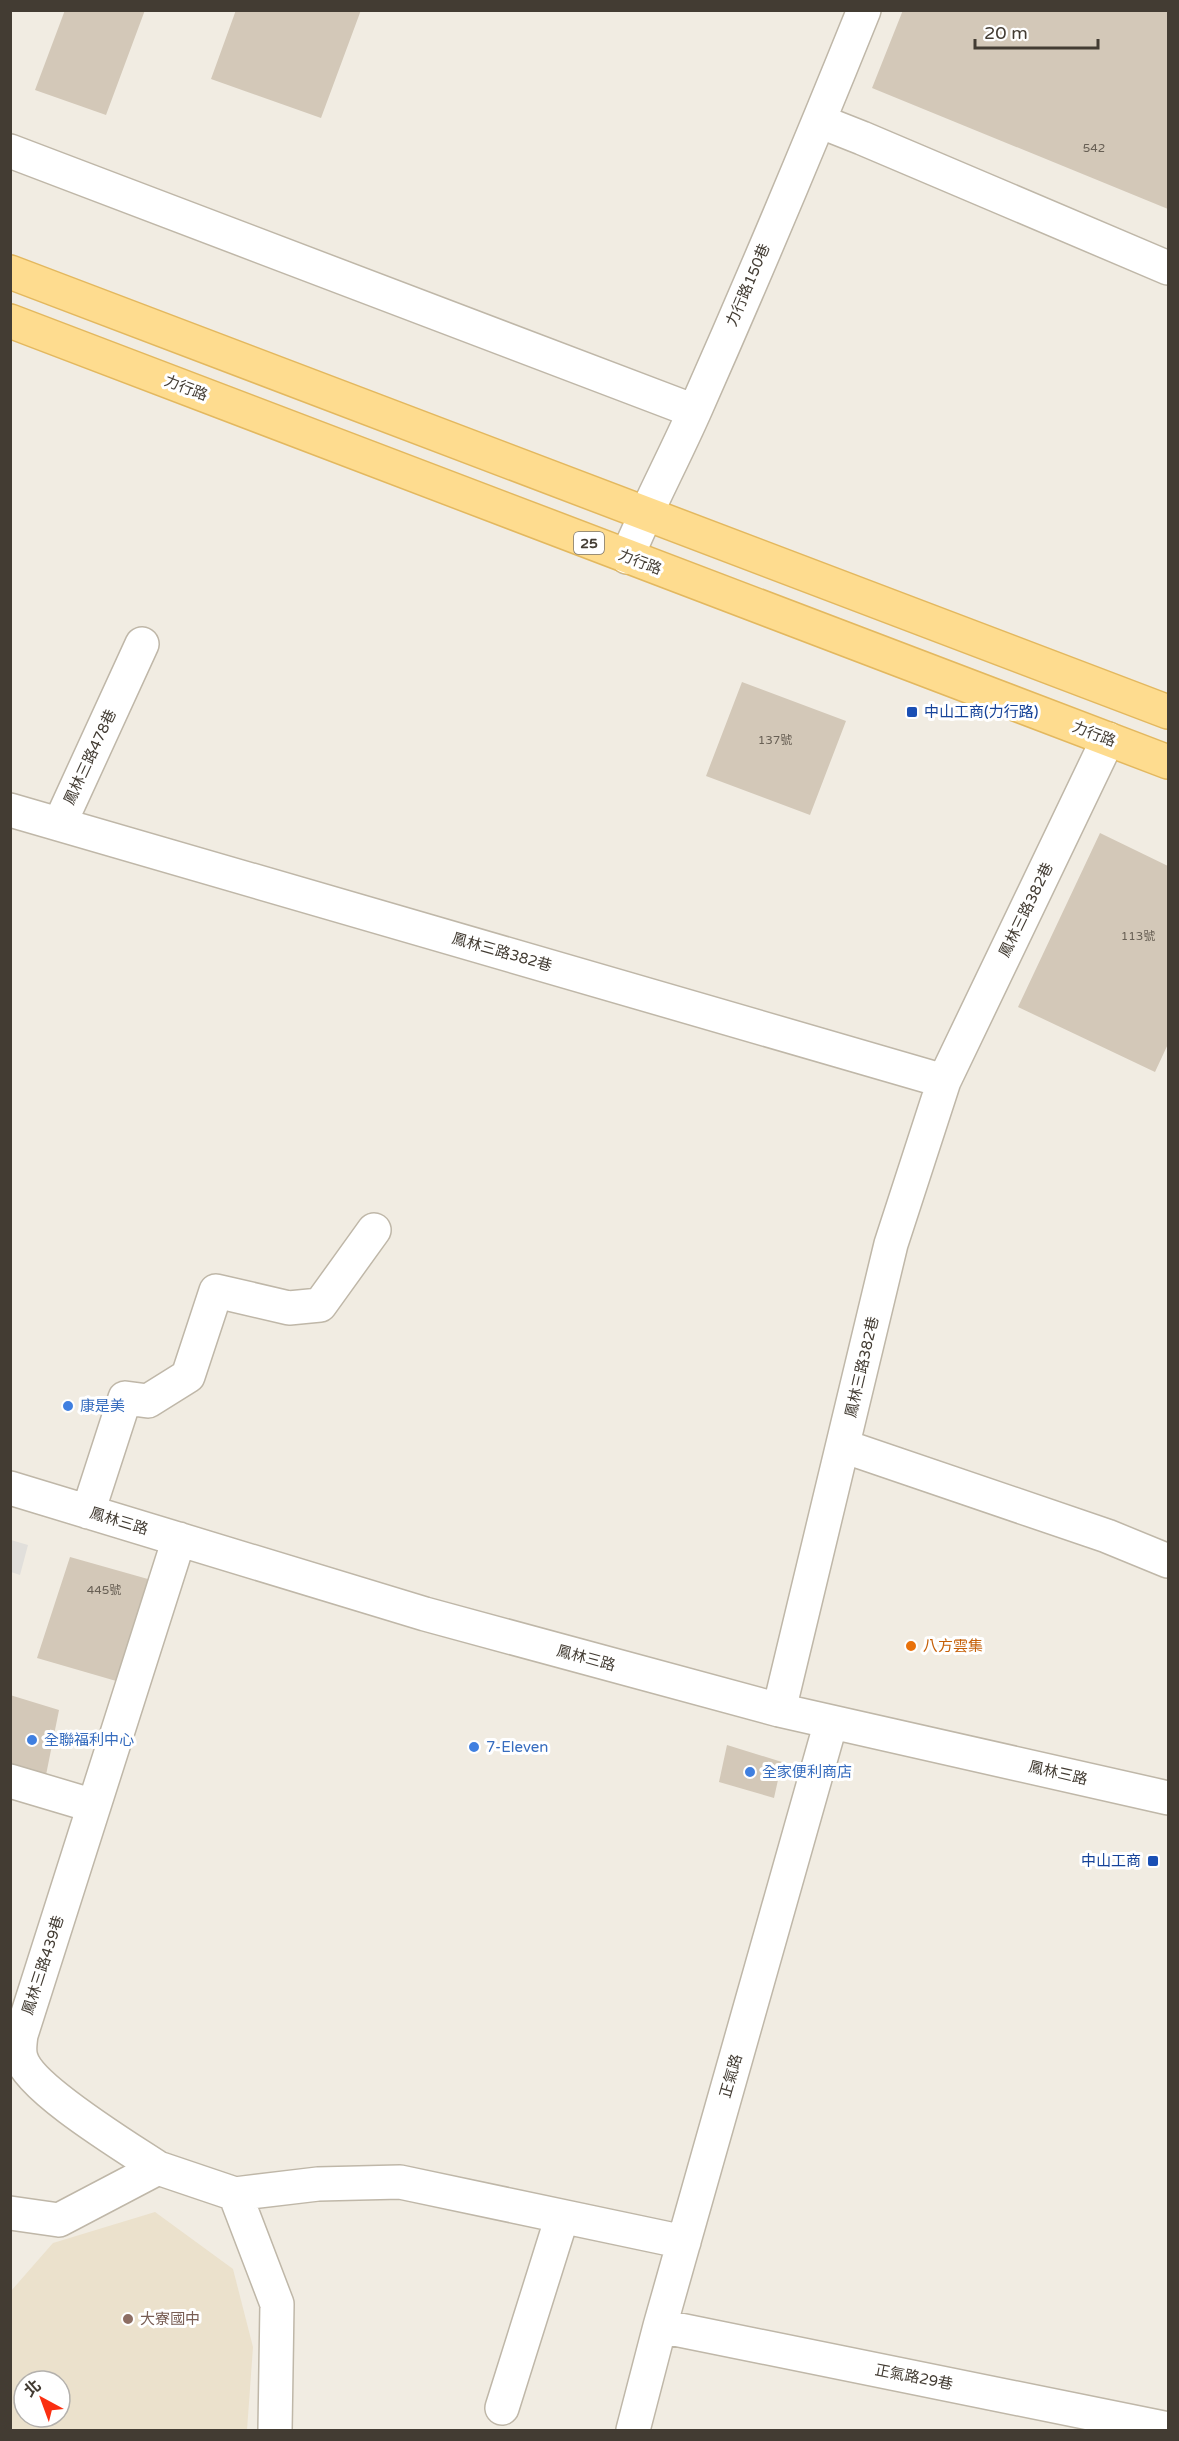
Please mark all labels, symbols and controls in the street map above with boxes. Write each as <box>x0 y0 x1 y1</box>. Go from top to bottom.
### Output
scale bar <box>975 12 1098 50</box>
text: 20 m <box>984 22 1028 44</box>
house number: 542 <box>1083 141 1105 155</box>
street label: 力行路150巷 <box>722 241 774 329</box>
street label: 力行路 <box>162 372 210 404</box>
road number: 25 <box>574 532 604 554</box>
street label: 力行路 <box>616 546 664 578</box>
place label: 中山工商(力行路) <box>924 703 1038 721</box>
marker: 中山工商(力行路) <box>905 705 919 719</box>
street label: 鳳林三路478巷 <box>60 706 120 808</box>
street label: 力行路 <box>1070 718 1118 750</box>
house number: 137號 <box>758 733 792 747</box>
street label: 鳳林三路382巷 <box>995 860 1057 960</box>
street label: 鳳林三路382巷 <box>450 929 554 975</box>
house number: 113號 <box>1121 929 1155 943</box>
street label: 鳳林三路382巷 <box>842 1315 882 1419</box>
place label: 康是美 <box>80 1397 125 1415</box>
marker: 康是美 <box>61 1399 75 1413</box>
street label: 鳳林三路 <box>88 1504 150 1538</box>
house number: 445號 <box>87 1583 121 1597</box>
place label: 八方雲集 <box>923 1637 983 1655</box>
marker: 八方雲集 <box>904 1639 918 1653</box>
street label: 鳳林三路 <box>555 1642 617 1674</box>
place label: 全聯福利中心 <box>44 1731 134 1749</box>
marker: 全聯福利中心 <box>25 1733 39 1747</box>
place label: 7-Eleven <box>486 1738 548 1756</box>
marker: 7-Eleven <box>467 1740 481 1754</box>
street label: 鳳林三路 <box>1027 1757 1089 1789</box>
place label: 全家便利商店 <box>762 1763 852 1781</box>
marker: 全家便利商店 <box>743 1765 757 1779</box>
place label: 中山工商 <box>1081 1852 1141 1870</box>
marker: 中山工商 <box>1146 1854 1160 1868</box>
street label: 鳳林三路439巷 <box>18 1913 68 2017</box>
street label: 正氣路 <box>716 2052 746 2100</box>
place label: 大寮國中 <box>140 2310 200 2328</box>
marker: 大寮國中 <box>121 2312 135 2326</box>
street label: 正氣路29巷 <box>874 2361 954 2393</box>
north arrow <box>12 2369 72 2429</box>
text: 北 <box>20 2376 45 2401</box>

